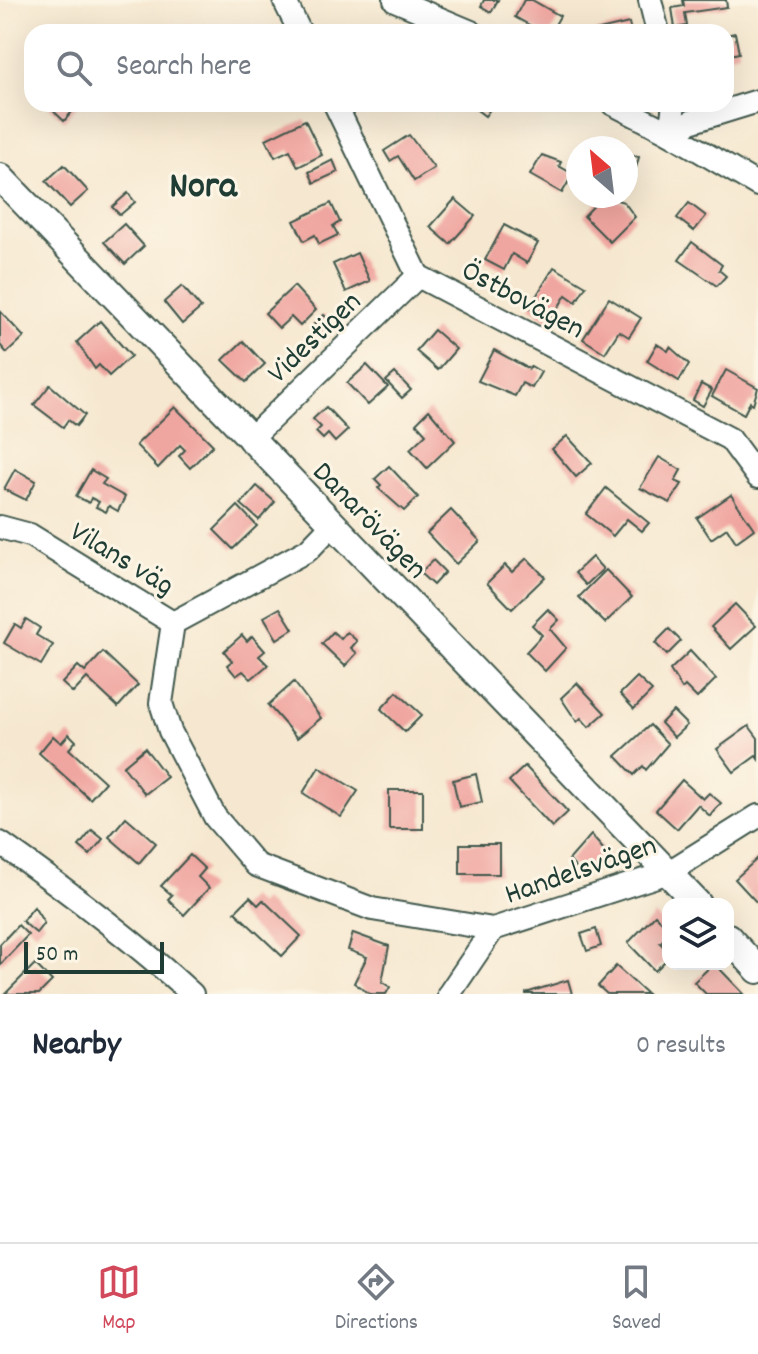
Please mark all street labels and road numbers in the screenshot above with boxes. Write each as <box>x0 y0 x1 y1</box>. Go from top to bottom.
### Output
street label: Östbovägen <box>453 252 591 352</box>
street label: Videstigen <box>259 283 373 395</box>
street label: Danarövägen <box>300 453 435 591</box>
street label: Vilans väg <box>60 513 181 609</box>
street label: Handelsvägen <box>500 826 663 918</box>

